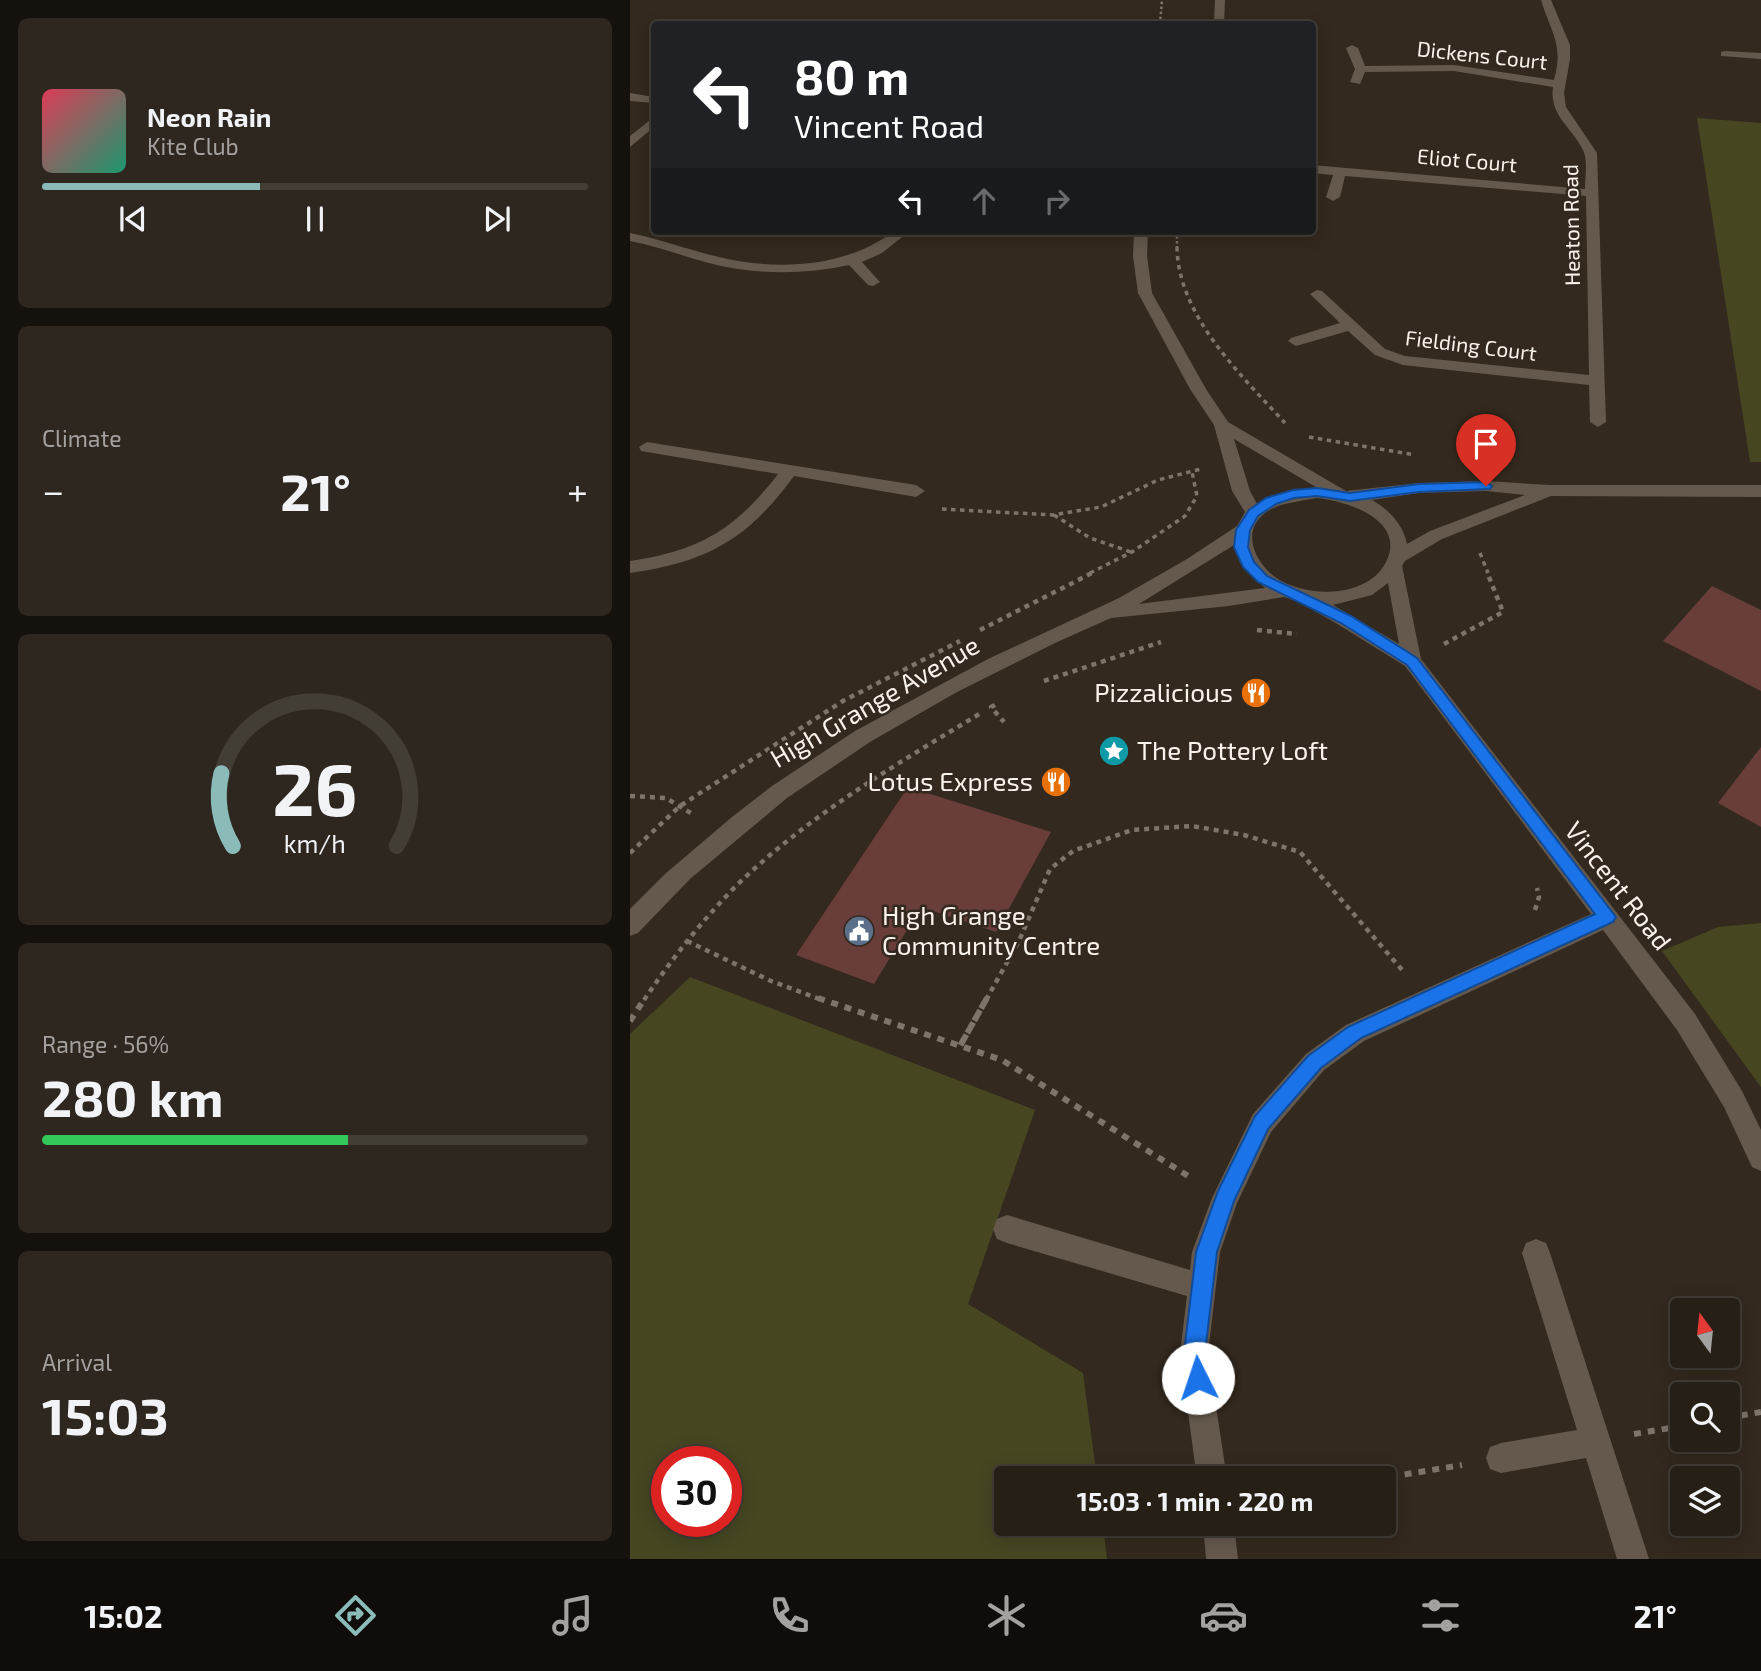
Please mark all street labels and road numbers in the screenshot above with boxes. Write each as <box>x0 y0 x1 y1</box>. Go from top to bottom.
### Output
street label: Dickens Court <box>1416 35 1549 74</box>
street label: Eliot Court <box>1416 143 1518 176</box>
street label: Heaton Road <box>1557 164 1584 286</box>
street label: Fielding Court <box>1404 324 1538 365</box>
street label: High Grange Avenue <box>764 628 984 773</box>
street label: Vincent Road <box>1559 815 1679 956</box>

